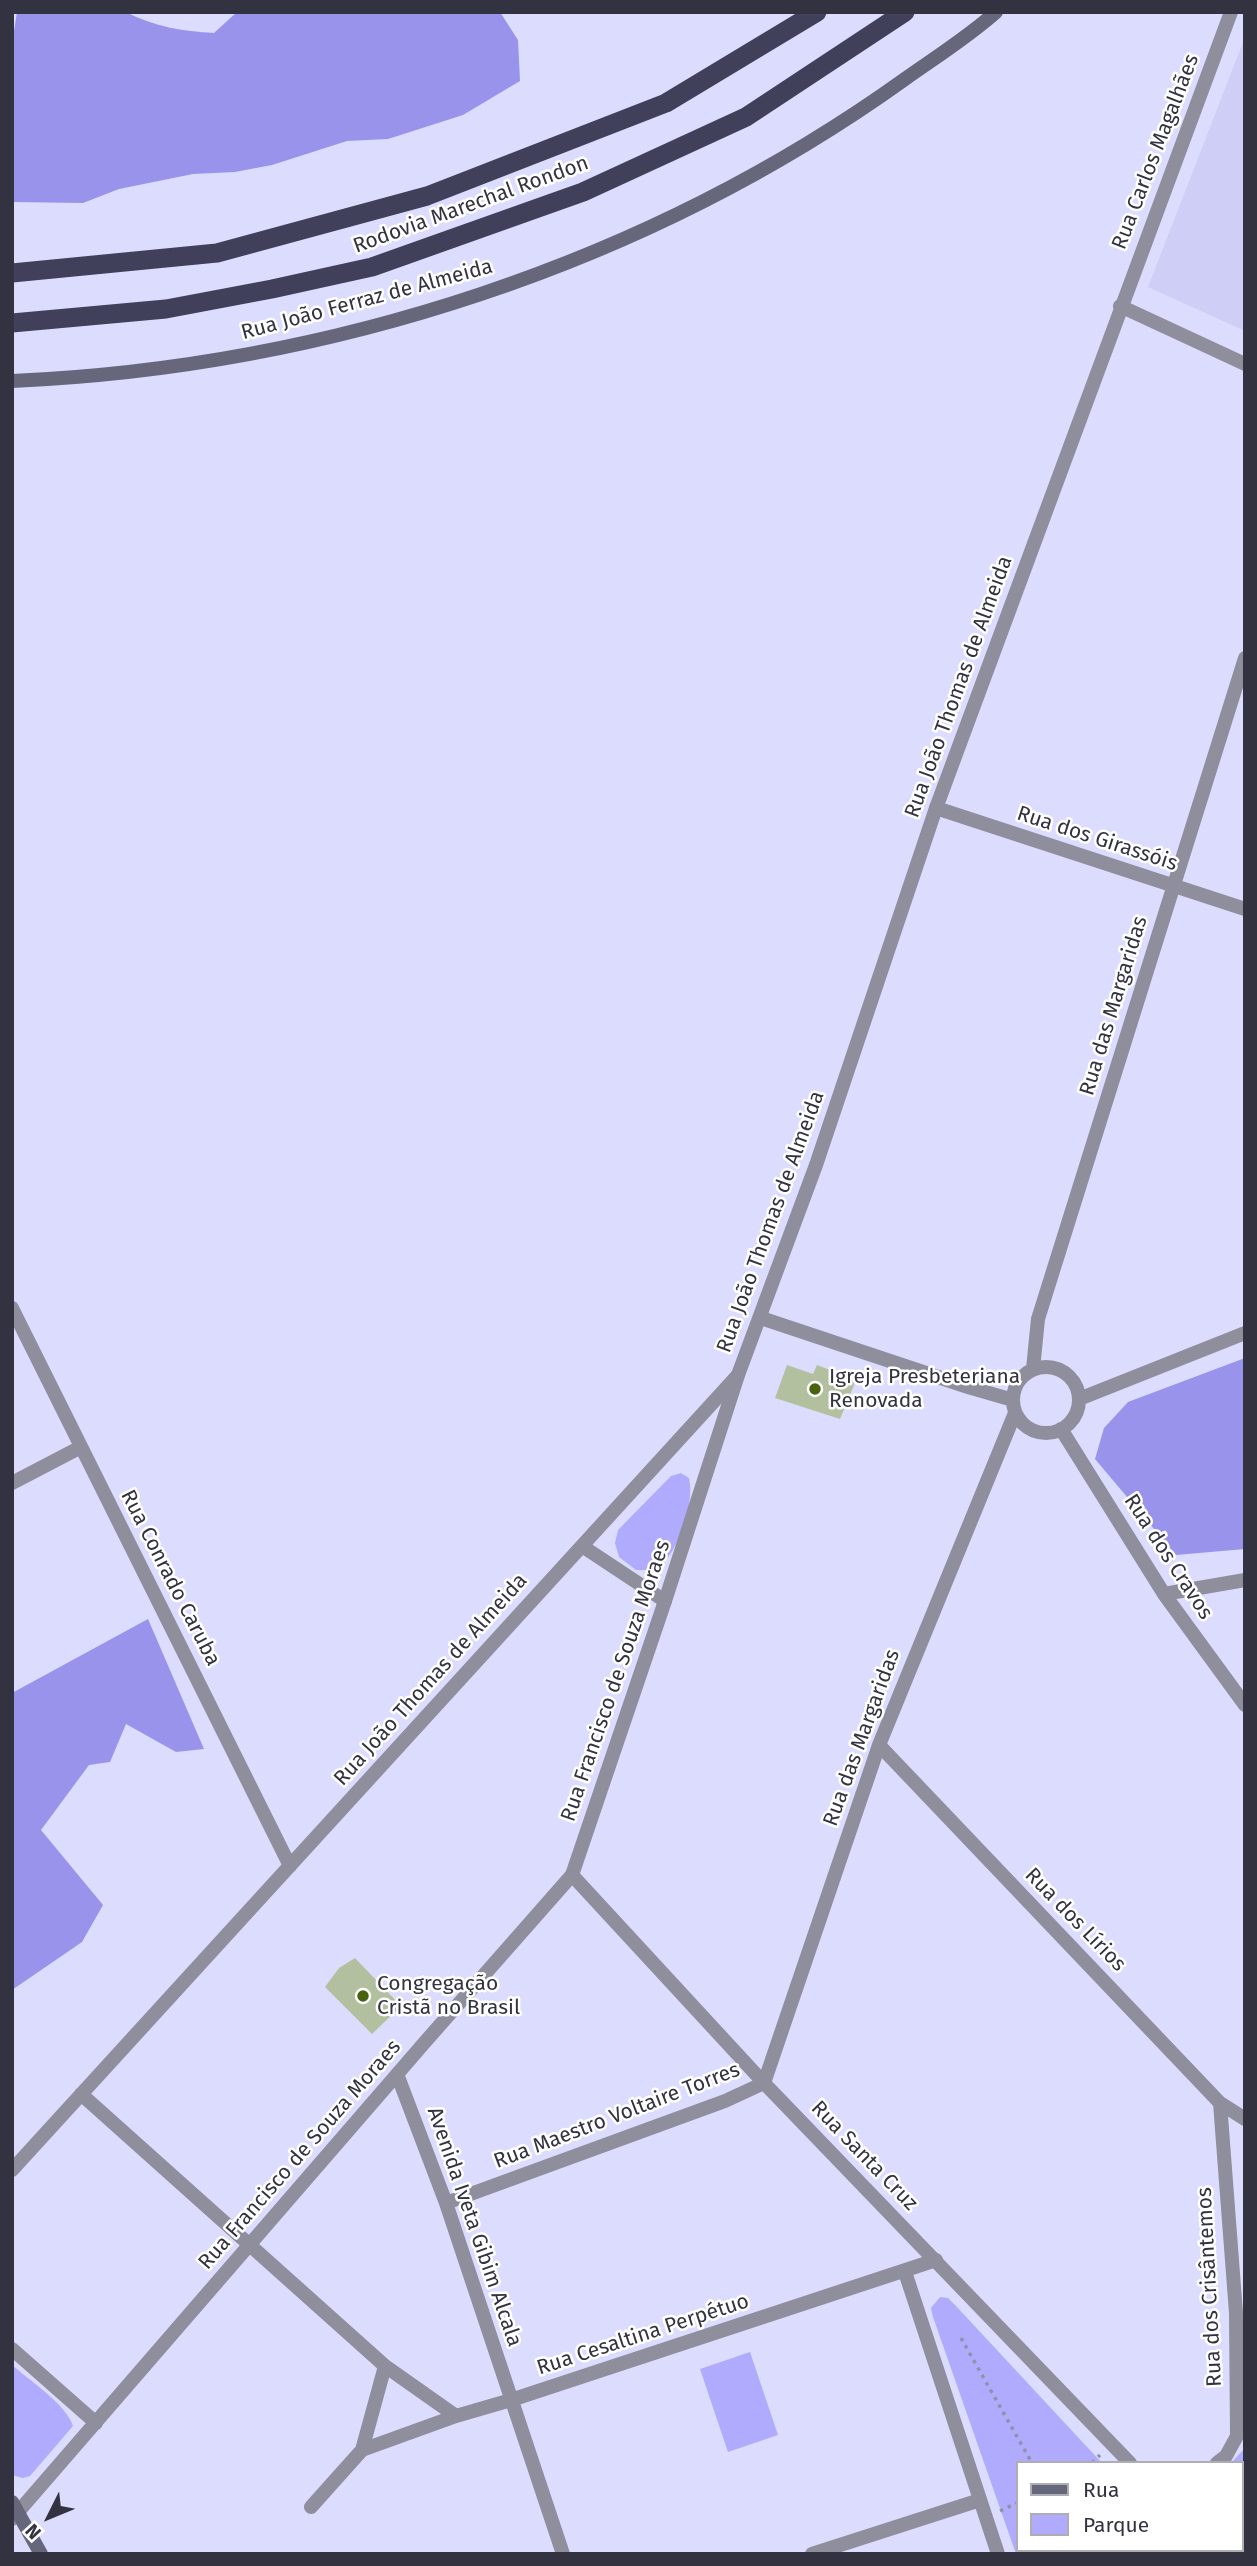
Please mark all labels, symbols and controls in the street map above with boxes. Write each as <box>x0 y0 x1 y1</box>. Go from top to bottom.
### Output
street label: Rua Carlos Magalhães <box>1107 51 1205 253</box>
street label: Rodovia Marechal Rondon <box>350 151 592 259</box>
street label: Rua João Ferraz de Almeida <box>238 254 496 346</box>
street label: Rua João Thomas de Almeida <box>900 553 1018 821</box>
street label: Rua dos Girassóis <box>1014 801 1180 877</box>
street label: Rua das Margaridas <box>1075 913 1153 1099</box>
street label: Rua João Thomas de Almeida <box>712 1088 830 1356</box>
place label: Igreja Presbeteriana Renovada <box>829 1364 1020 1414</box>
marker: Igreja Presbeteriana Renovada <box>807 1381 823 1397</box>
street label: Rua Conrado Caruba <box>115 1486 225 1670</box>
street label: Rua dos Cravos <box>1118 1490 1218 1624</box>
street label: Rua Francisco de Souza Moraes <box>556 1537 676 1825</box>
street label: Rua João Thomas de Almeida <box>329 1569 533 1791</box>
street label: Rua das Margaridas <box>818 1646 906 1830</box>
street label: Rua dos Lírios <box>1019 1863 1131 1977</box>
place label: Congregação Cristã no Brasil <box>377 1971 520 2021</box>
marker: Congregação Cristã no Brasil <box>355 1988 371 2004</box>
street label: Rua Francisco de Souza Moraes <box>193 2035 407 2275</box>
street label: Rua Maestro Voltaire Torres <box>490 2057 744 2175</box>
street label: Rua Santa Cruz <box>805 2096 923 2216</box>
street label: Avenida Iveta Gibim Alcala <box>421 2104 527 2350</box>
street label: Rua dos Crisântemos <box>1192 2187 1228 2387</box>
street label: Rua Cesaltina Perpétuo <box>534 2289 752 2381</box>
legend <box>1016 2461 1243 2552</box>
text: Rua <box>1083 2477 1119 2503</box>
north arrow <box>14 2482 84 2552</box>
text: Parque <box>1083 2512 1149 2538</box>
text: N <box>21 2519 46 2544</box>

